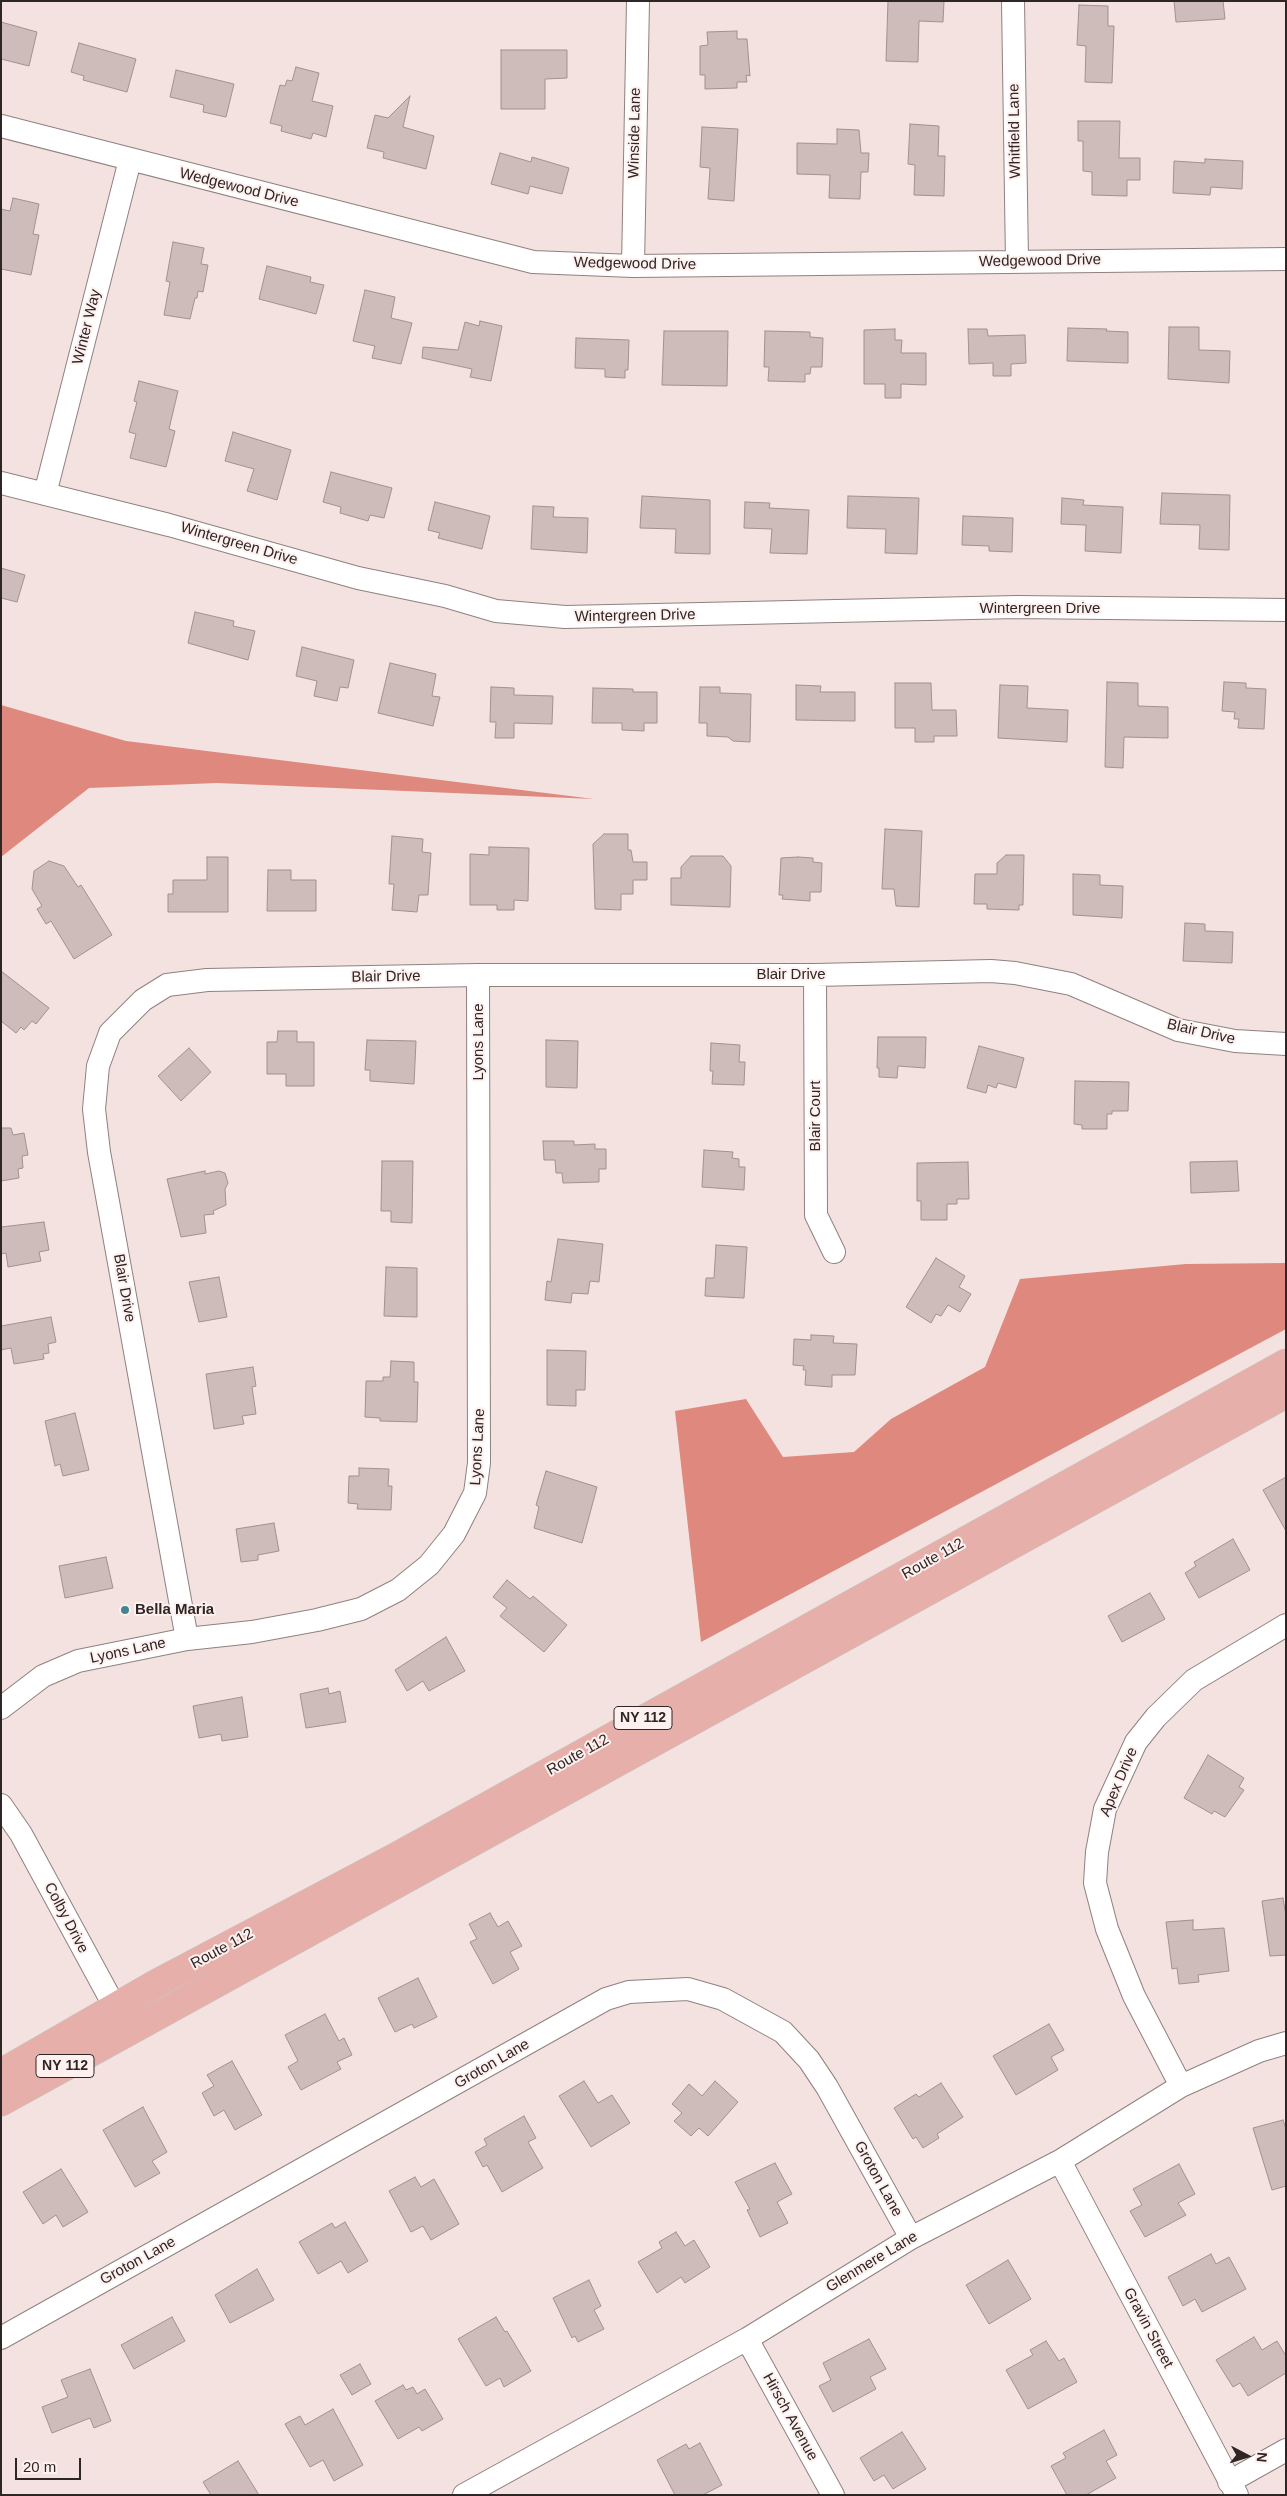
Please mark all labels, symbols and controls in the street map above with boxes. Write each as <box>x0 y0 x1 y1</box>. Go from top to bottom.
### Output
street label: Whitfield Lane <box>1005 83 1025 179</box>
street label: Winside Lane <box>625 87 645 179</box>
street label: Wedgewood Drive <box>177 164 301 212</box>
street label: Wedgewood Drive <box>979 251 1101 271</box>
street label: Wedgewood Drive <box>574 254 696 274</box>
street label: Winter Way <box>69 287 105 367</box>
street label: Wintergreen Drive <box>178 519 300 569</box>
street label: Wintergreen Drive <box>980 600 1100 618</box>
street label: Wintergreen Drive <box>574 606 696 626</box>
street label: Blair Drive <box>756 966 826 984</box>
street label: Blair Drive <box>351 967 421 987</box>
street label: Lyons Lane <box>470 1003 488 1081</box>
street label: Blair Drive <box>1165 1015 1237 1049</box>
street label: Blair Court <box>807 1081 825 1151</box>
street label: Blair Drive <box>109 1252 139 1324</box>
street label: Lyons Lane <box>467 1408 489 1486</box>
street label: Route 112 <box>899 1535 967 1583</box>
place label: Bella Maria <box>135 1601 214 1619</box>
marker: Bella Maria <box>119 1604 131 1616</box>
street label: Lyons Lane <box>88 1634 168 1668</box>
road number: NY 112 <box>614 1706 672 1730</box>
street label: Route 112 <box>544 1731 612 1779</box>
street label: Apex Drive <box>1096 1745 1142 1819</box>
street label: Colby Drive <box>40 1880 92 1956</box>
street label: Route 112 <box>188 1925 256 1973</box>
street label: Groton Lane <box>451 2035 533 2093</box>
road number: NY 112 <box>36 2054 94 2078</box>
street label: Groton Lane <box>850 2138 906 2220</box>
street label: Glenmere Lane <box>823 2228 921 2296</box>
street label: Groton Lane <box>97 2233 179 2289</box>
street label: Gravin Street <box>1119 2285 1177 2371</box>
street label: Hirsch Avenue <box>759 2370 821 2464</box>
north arrow <box>1222 2431 1272 2481</box>
scale bar <box>18 2448 84 2480</box>
text: N <box>1254 2452 1270 2463</box>
text: 20 m <box>23 2458 56 2475</box>

